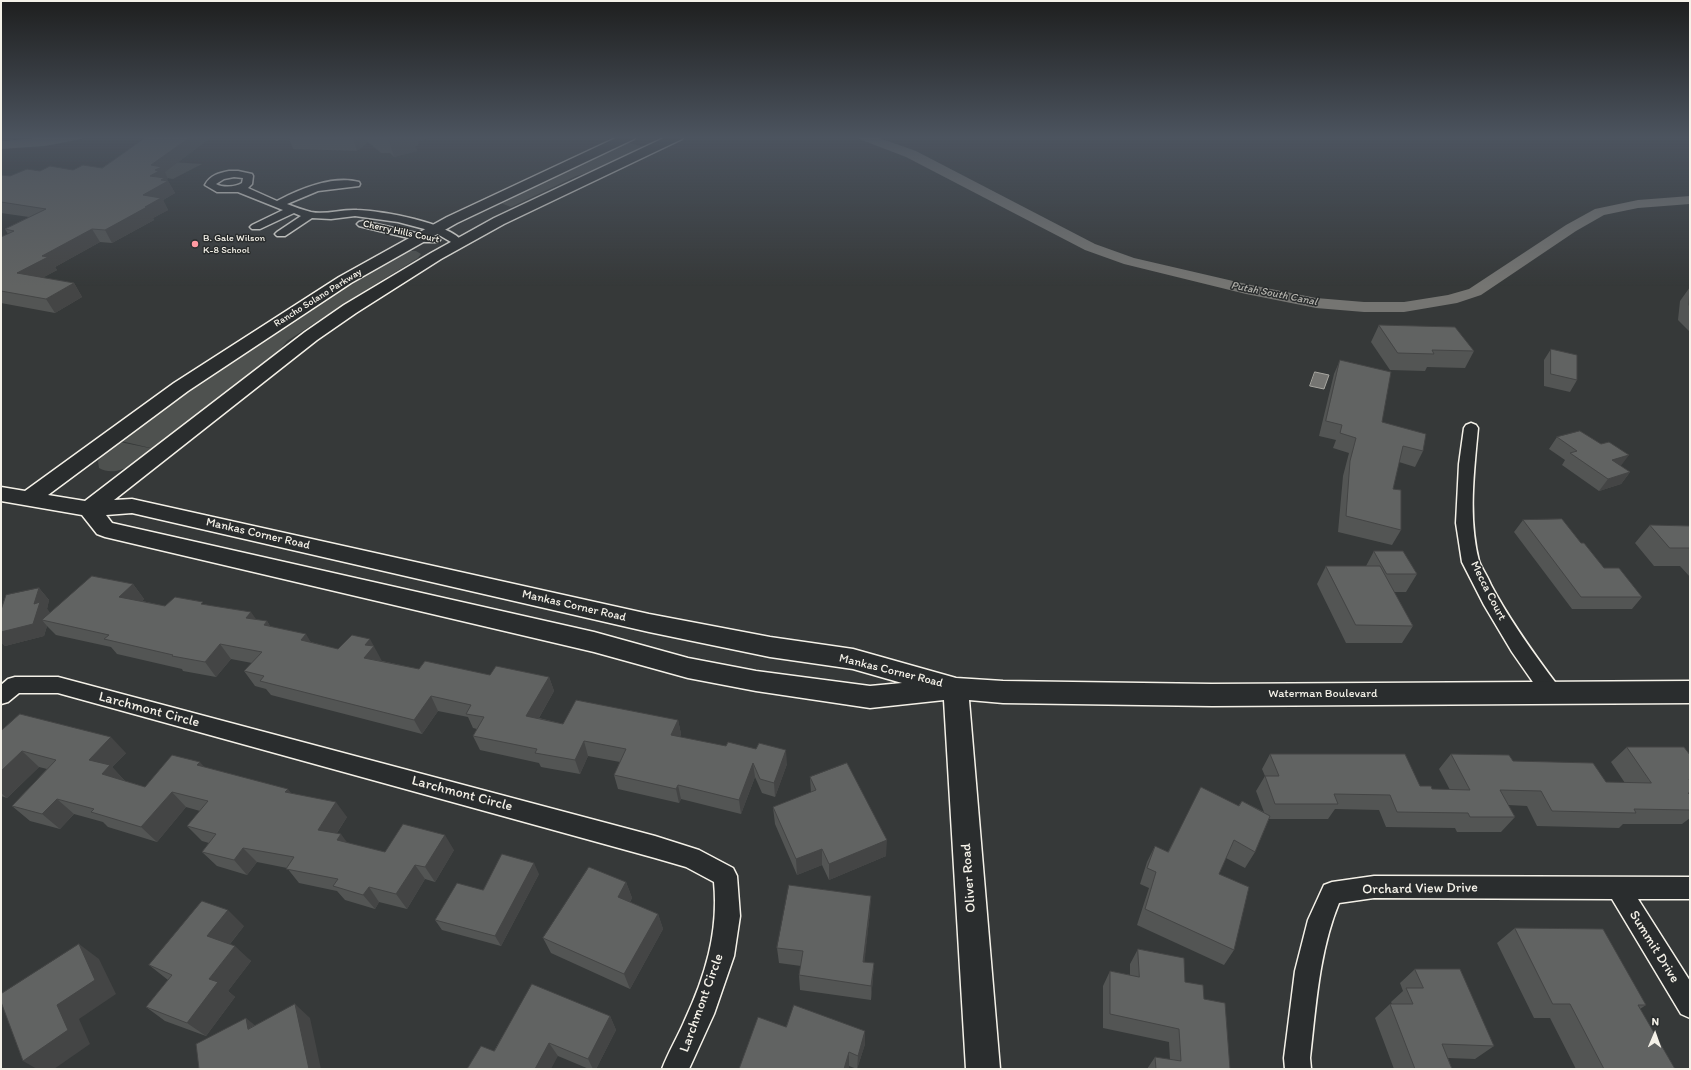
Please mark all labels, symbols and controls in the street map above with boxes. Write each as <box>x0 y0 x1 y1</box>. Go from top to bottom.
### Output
street label: Cherry Hills Court <box>362 218 440 246</box>
place label: B. Gale Wilson K-8 School <box>203 232 265 256</box>
marker: B. Gale Wilson K-8 School <box>190 239 200 249</box>
street label: Rancho Solano Parkway <box>272 266 364 330</box>
water label: Putah South Canal <box>1230 279 1318 309</box>
street label: Mankas Corner Road <box>204 515 312 553</box>
street label: Mecca Court <box>1467 559 1509 623</box>
street label: Mankas Corner Road <box>520 587 628 625</box>
street label: Mankas Corner Road <box>838 651 944 691</box>
street label: Waterman Boulevard <box>1268 687 1378 701</box>
street label: Larchmont Circle <box>97 688 201 732</box>
street label: Larchmont Circle <box>410 772 514 816</box>
street label: Oliver Road <box>958 843 980 913</box>
street label: Orchard View Drive <box>1362 880 1478 898</box>
street label: Summit Drive <box>1625 908 1683 986</box>
street label: Larchmont Circle <box>676 951 728 1055</box>
north arrow <box>1635 1014 1675 1054</box>
text: N <box>1651 1015 1659 1028</box>

